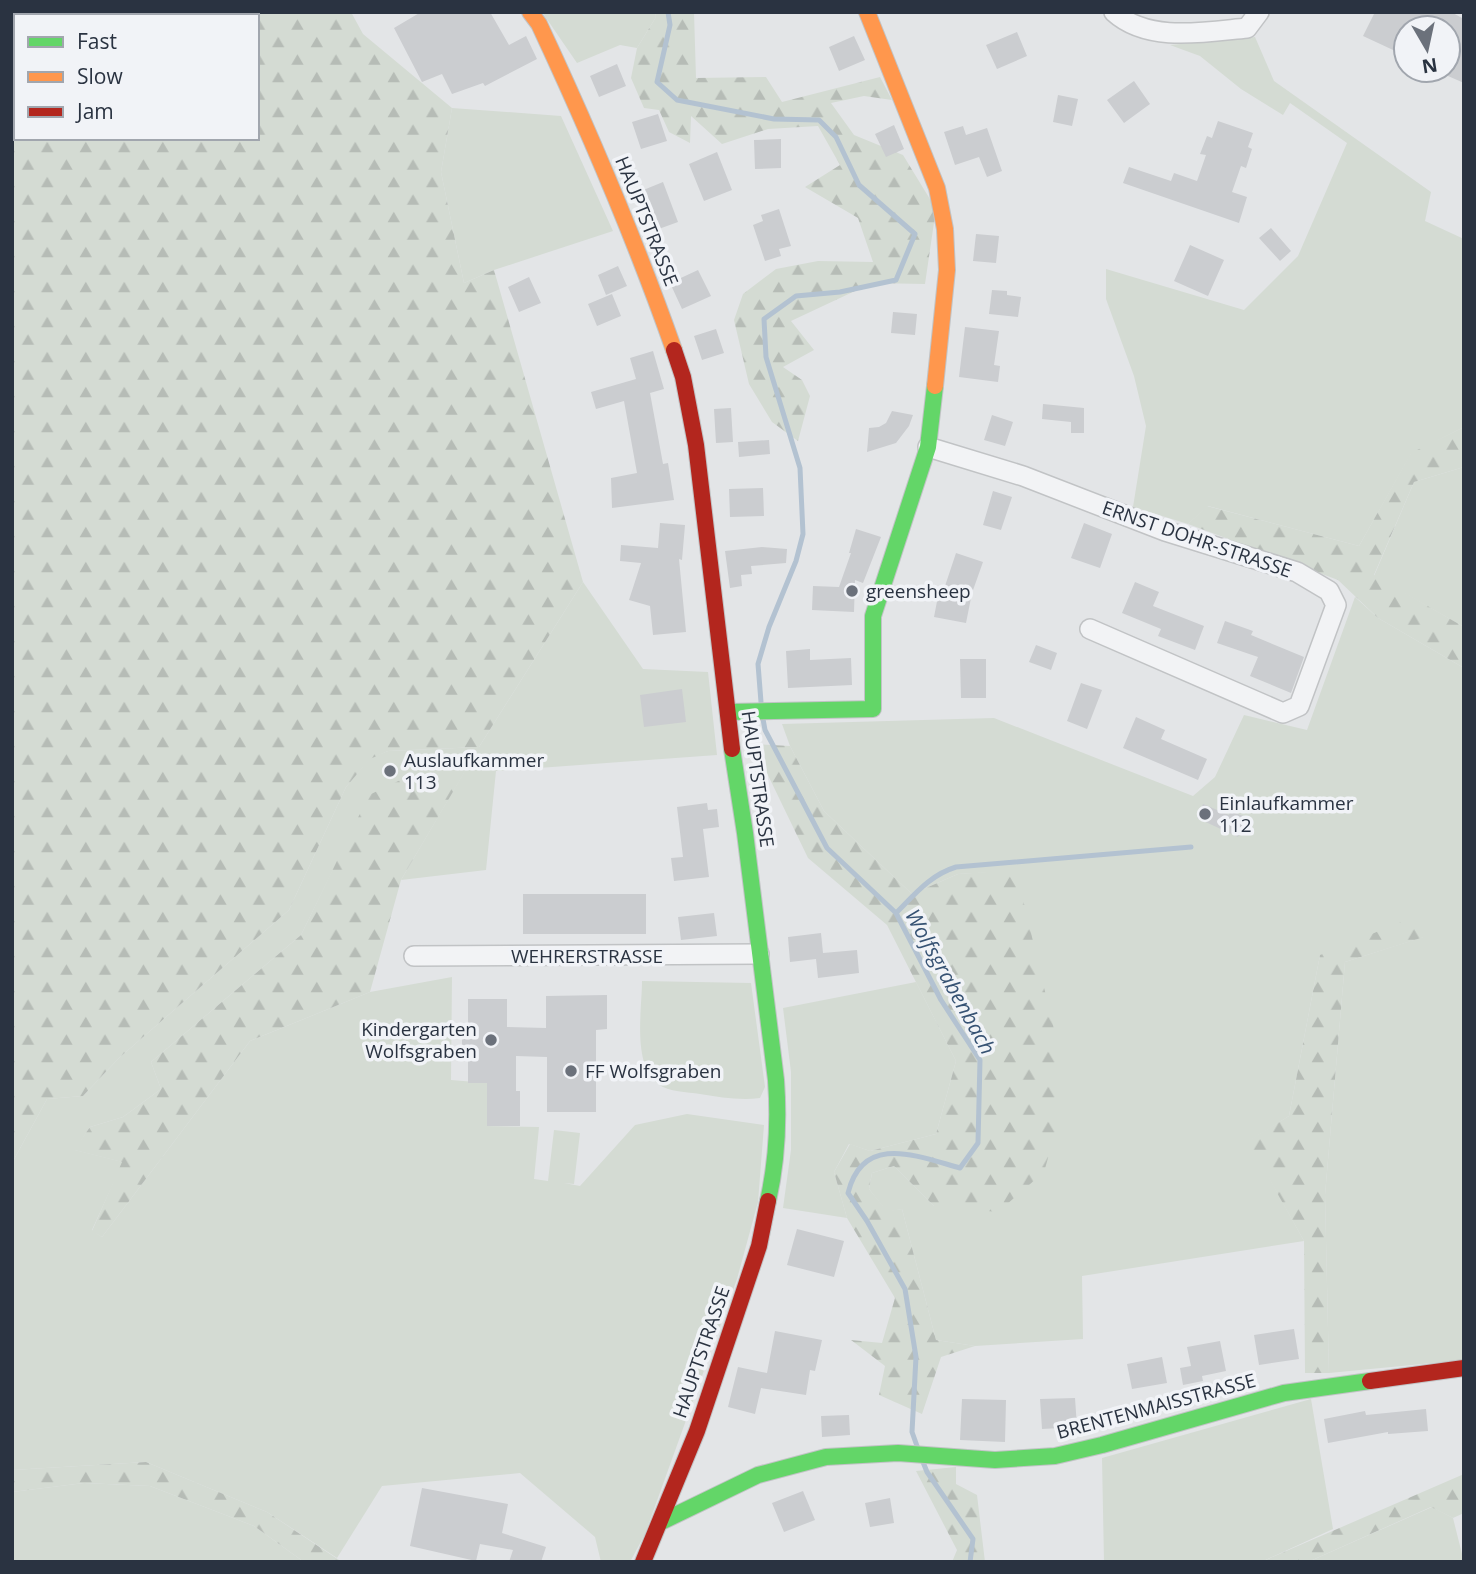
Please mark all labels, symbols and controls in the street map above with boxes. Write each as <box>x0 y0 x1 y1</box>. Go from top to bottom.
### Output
legend <box>14 14 259 140</box>
north arrow <box>1392 14 1462 84</box>
text: Fast <box>77 27 117 55</box>
text: N <box>1420 52 1439 80</box>
text: Slow <box>77 62 123 90</box>
text: Jam <box>75 97 114 125</box>
street label: HAUPTSTRASSE <box>609 152 685 290</box>
street label: ERNST DOHR-STRASSE <box>1099 494 1295 584</box>
place label: greensheep <box>866 578 971 604</box>
marker: greensheep <box>844 583 860 599</box>
street label: HAUPTSTRASSE <box>736 709 780 849</box>
place label: Auslaufkammer 113 <box>404 747 545 795</box>
marker: Auslaufkammer 113 <box>382 763 398 779</box>
place label: Einlaufkammer 112 <box>1219 790 1354 838</box>
marker: Einlaufkammer 112 <box>1197 806 1213 822</box>
water label: Wolfsgrabenbach <box>899 904 1002 1059</box>
street label: WEHRERSTRASSE <box>511 943 663 969</box>
place label: Kindergarten Wolfsgraben <box>361 1016 477 1064</box>
marker: Kindergarten Wolfsgraben <box>483 1032 499 1048</box>
place label: FF Wolfsgraben <box>585 1058 721 1084</box>
marker: FF Wolfsgraben <box>563 1063 579 1079</box>
street label: HAUPTSTRASSE <box>666 1283 736 1421</box>
street label: BRENTENMAISSTRASSE <box>1054 1367 1258 1445</box>

